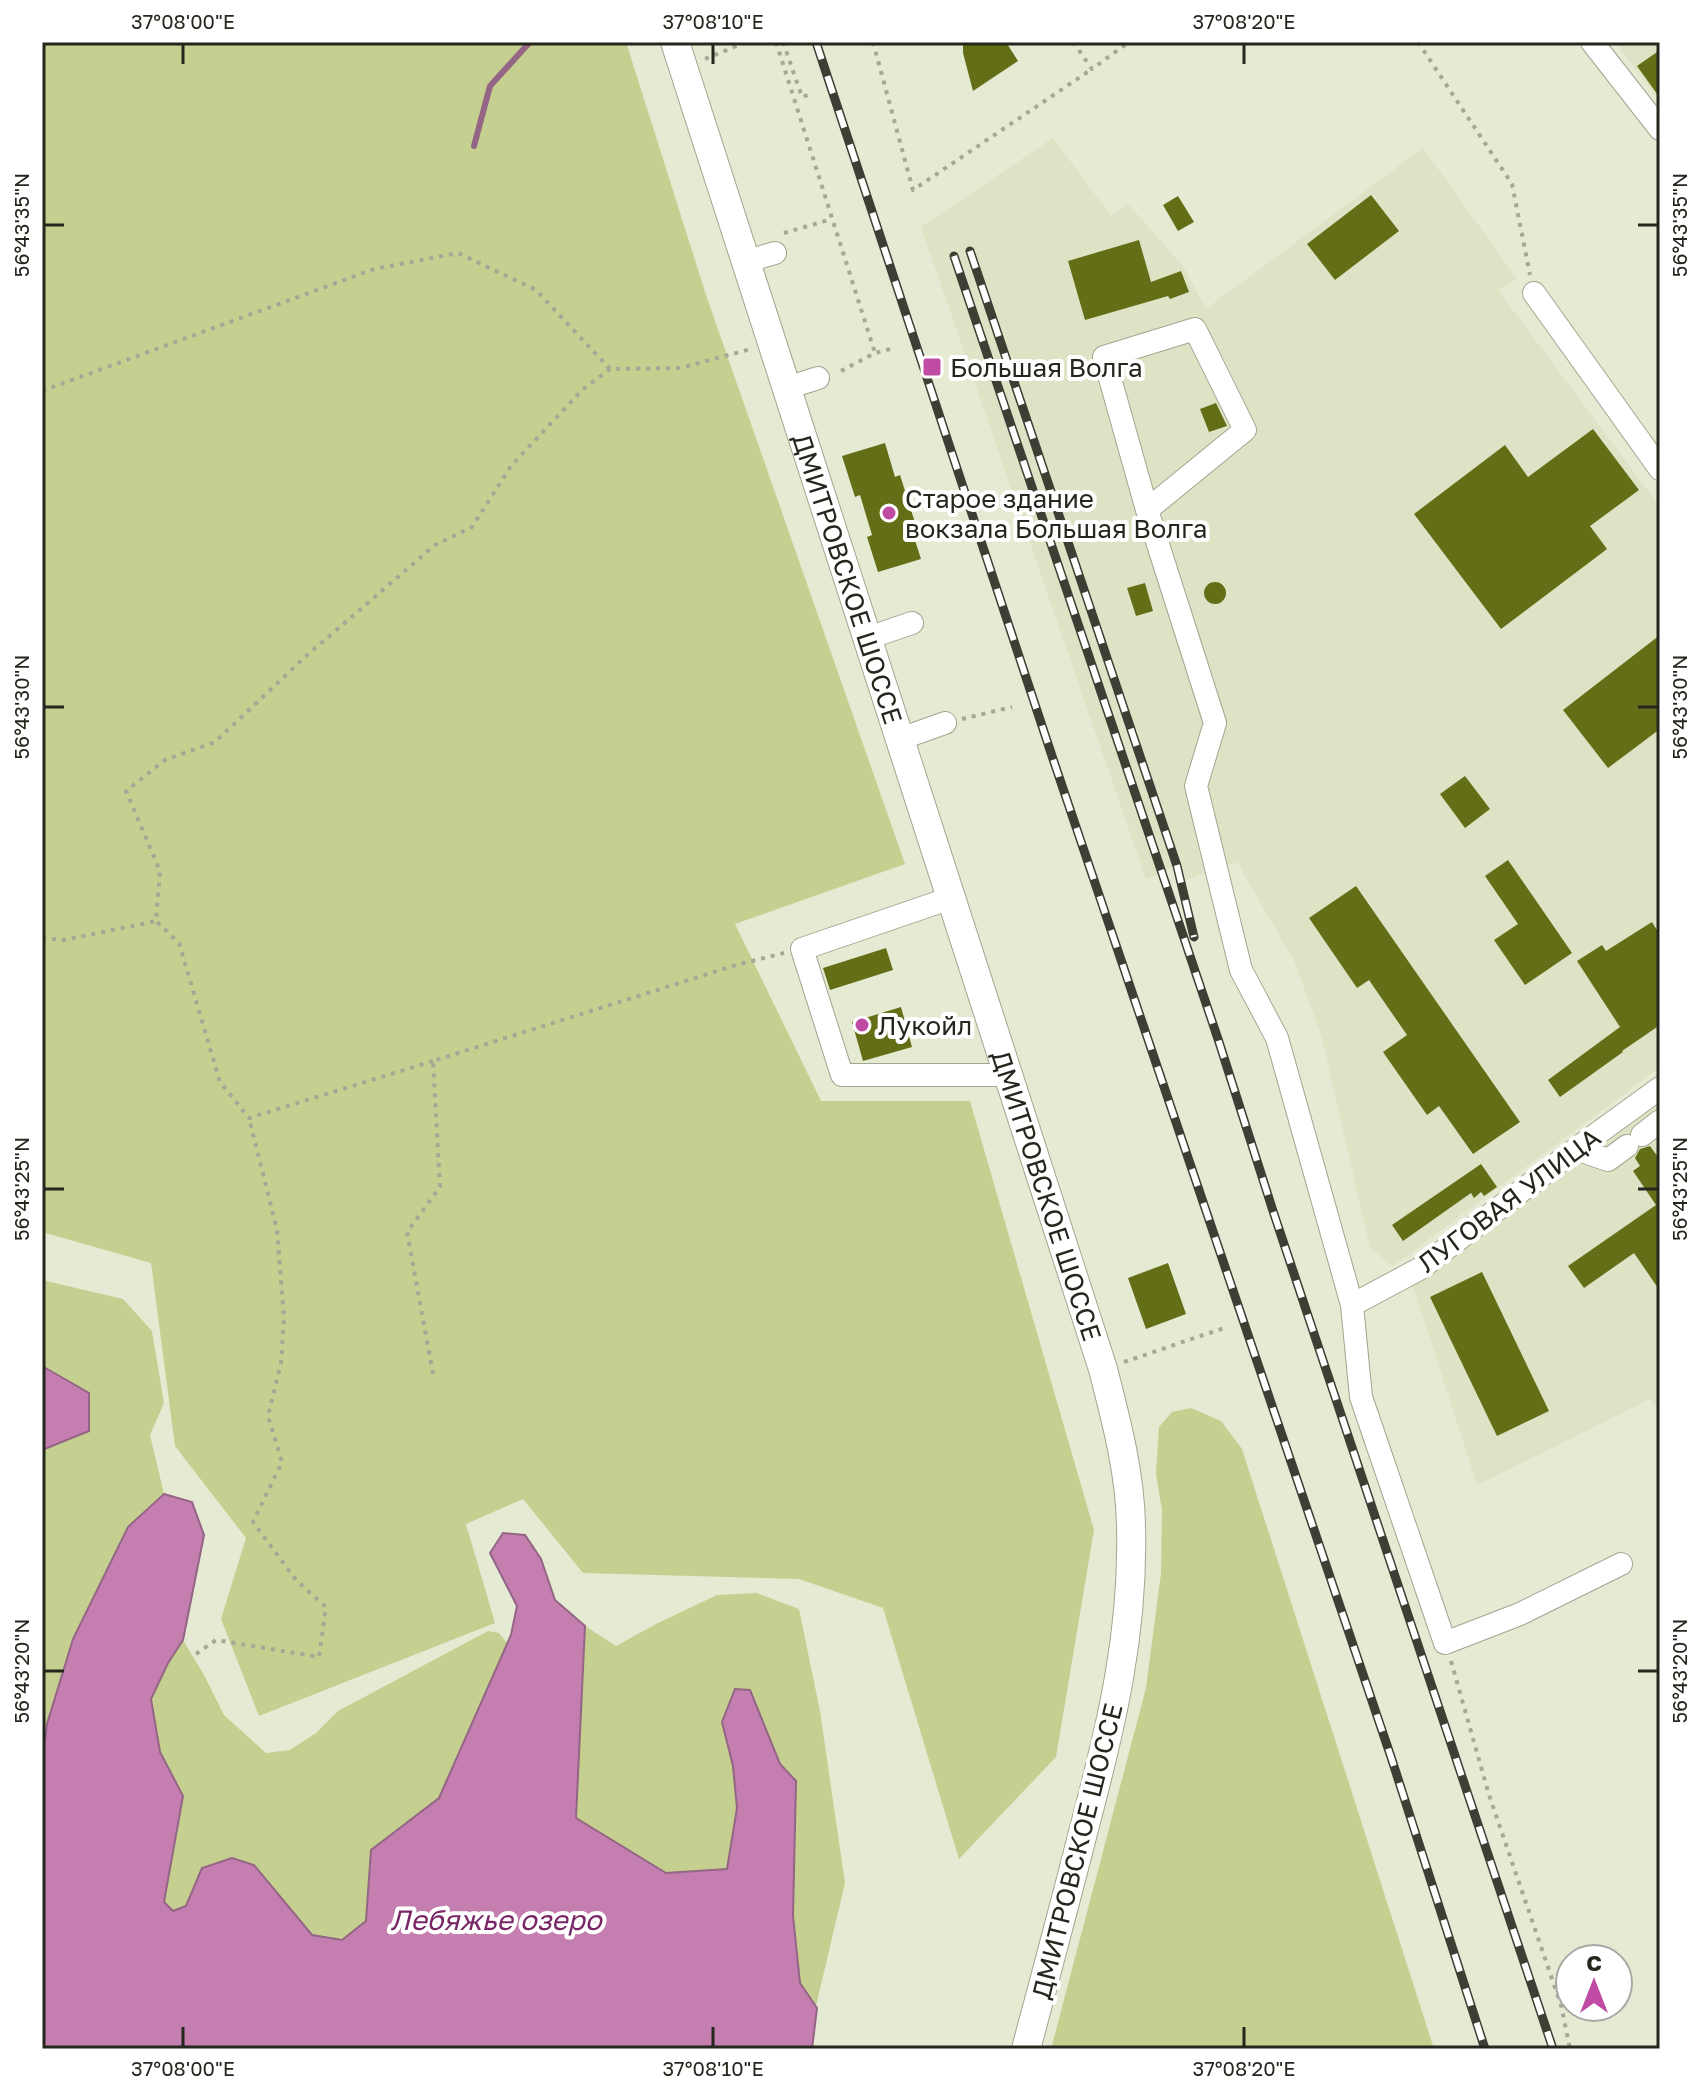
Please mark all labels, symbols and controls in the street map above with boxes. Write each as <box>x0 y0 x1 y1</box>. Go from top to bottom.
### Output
text: 37°08'00"E <box>131 9 235 33</box>
text: 37°08'10"E <box>662 9 764 33</box>
text: 37°08'20"E <box>1192 9 1296 33</box>
text: 56°43'35"N <box>9 173 33 277</box>
text: 56°43'35"N <box>1667 173 1691 277</box>
place label: Большая Волга <box>950 352 1143 383</box>
marker: Большая Волга <box>921 356 943 378</box>
street label: ДМИТРОВСКОЕ ШОССЕ <box>787 430 909 728</box>
place label: Старое здание вокзала Большая Волга <box>905 483 1207 544</box>
marker: Старое здание вокзала Большая Волга <box>880 504 898 522</box>
text: 56°43'30"N <box>9 654 33 760</box>
text: 56°43'30"N <box>1667 654 1691 760</box>
place label: Лукойл <box>878 1010 972 1041</box>
marker: Лукойл <box>853 1016 871 1034</box>
street label: ДМИТРОВСКОЕ ШОССЕ <box>986 1046 1108 1345</box>
street label: ЛУГОВАЯ УЛИЦА <box>1412 1121 1606 1279</box>
text: 56°43'25"N <box>9 1137 33 1241</box>
text: 56°43'25"N <box>1667 1137 1691 1241</box>
text: 56°43'20"N <box>9 1619 33 1724</box>
text: 56°43'20"N <box>1667 1619 1691 1724</box>
street label: ДМИТРОВСКОЕ ШОССЕ <box>1025 1700 1129 2002</box>
water label: Лебяжье озеро <box>390 1903 604 1936</box>
north arrow <box>1554 1943 1634 2023</box>
text: С <box>1586 1949 1602 1976</box>
text: 37°08'00"E <box>131 2056 235 2080</box>
text: 37°08'10"E <box>662 2056 764 2080</box>
text: 37°08'20"E <box>1192 2056 1296 2080</box>

